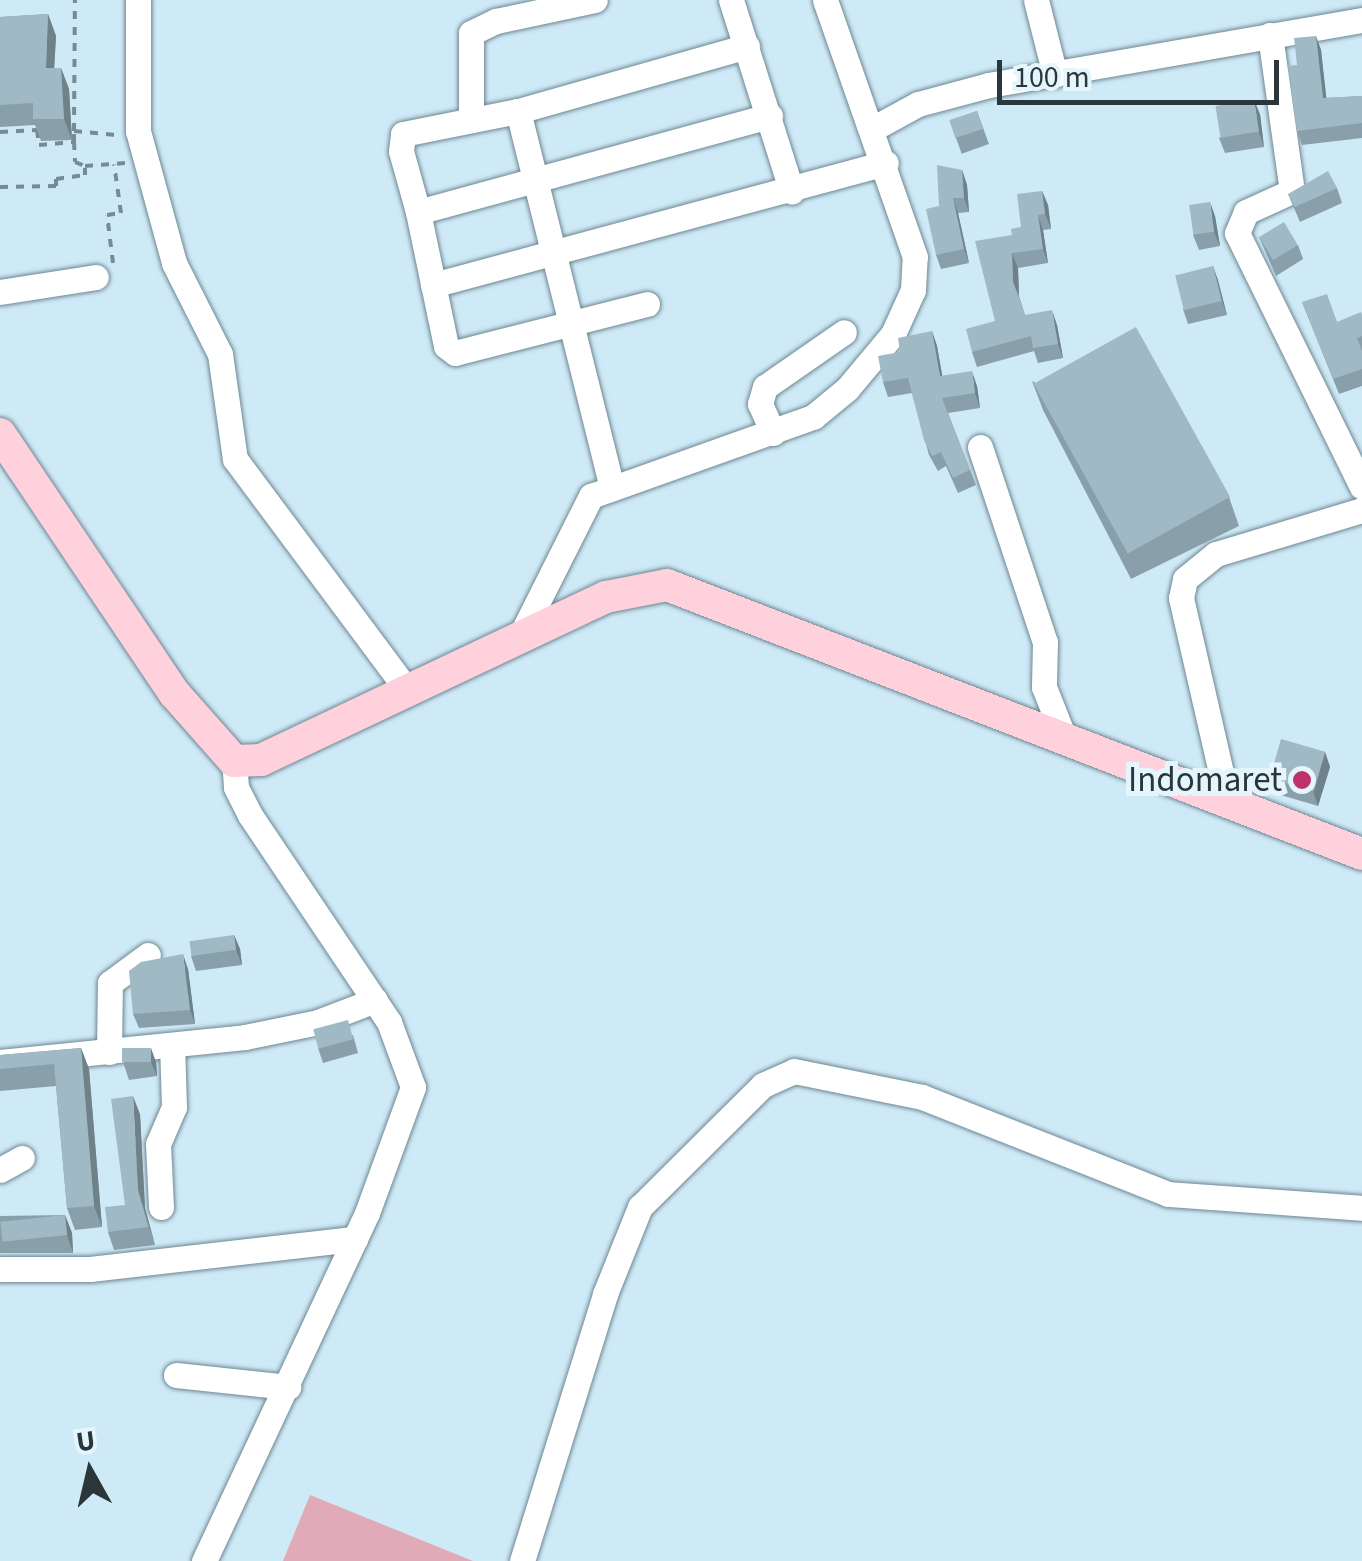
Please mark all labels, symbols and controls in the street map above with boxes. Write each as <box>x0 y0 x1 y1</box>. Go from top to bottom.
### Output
scale bar <box>1002 40 1284 102</box>
text: 100 m <box>1014 56 1090 99</box>
place label: Indomaret <box>1128 759 1282 801</box>
marker: Indomaret <box>1291 769 1313 791</box>
text: U <box>74 1420 98 1462</box>
north arrow <box>40 1421 140 1521</box>

